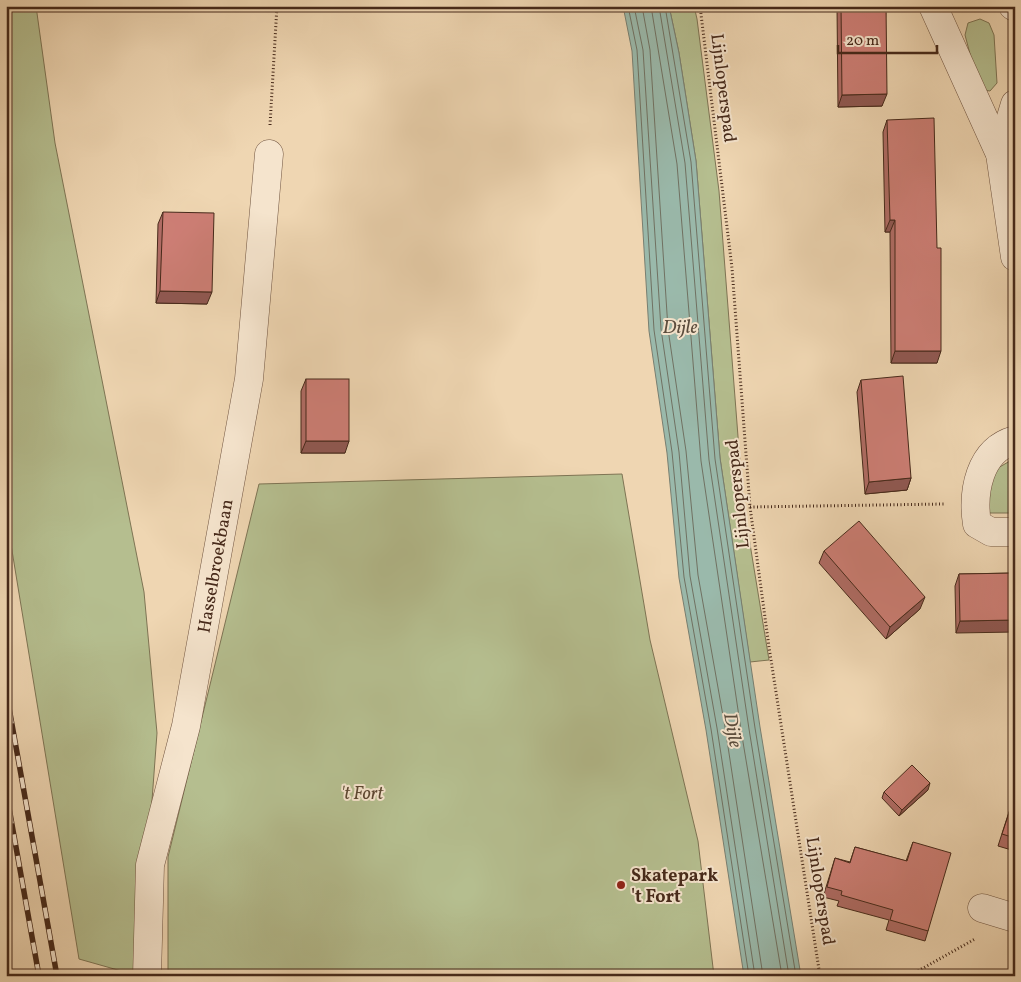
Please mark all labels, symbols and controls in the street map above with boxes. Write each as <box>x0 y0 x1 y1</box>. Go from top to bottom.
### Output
scale bar <box>838 22 937 54</box>
text: 20 m <box>846 31 879 52</box>
street label: Lijnloperspad <box>703 32 742 144</box>
water label: Dijle <box>663 315 697 341</box>
street label: Lijnloperspad <box>720 438 757 550</box>
street label: Hasselbroekbaan <box>192 497 241 635</box>
water label: Dijle <box>716 711 748 750</box>
park label: 't Fort <box>341 782 384 807</box>
street label: Lijnloperspad <box>799 835 840 947</box>
place label: Skatepark 't Fort <box>631 864 718 910</box>
marker: Skatepark 't Fort <box>615 879 627 891</box>

